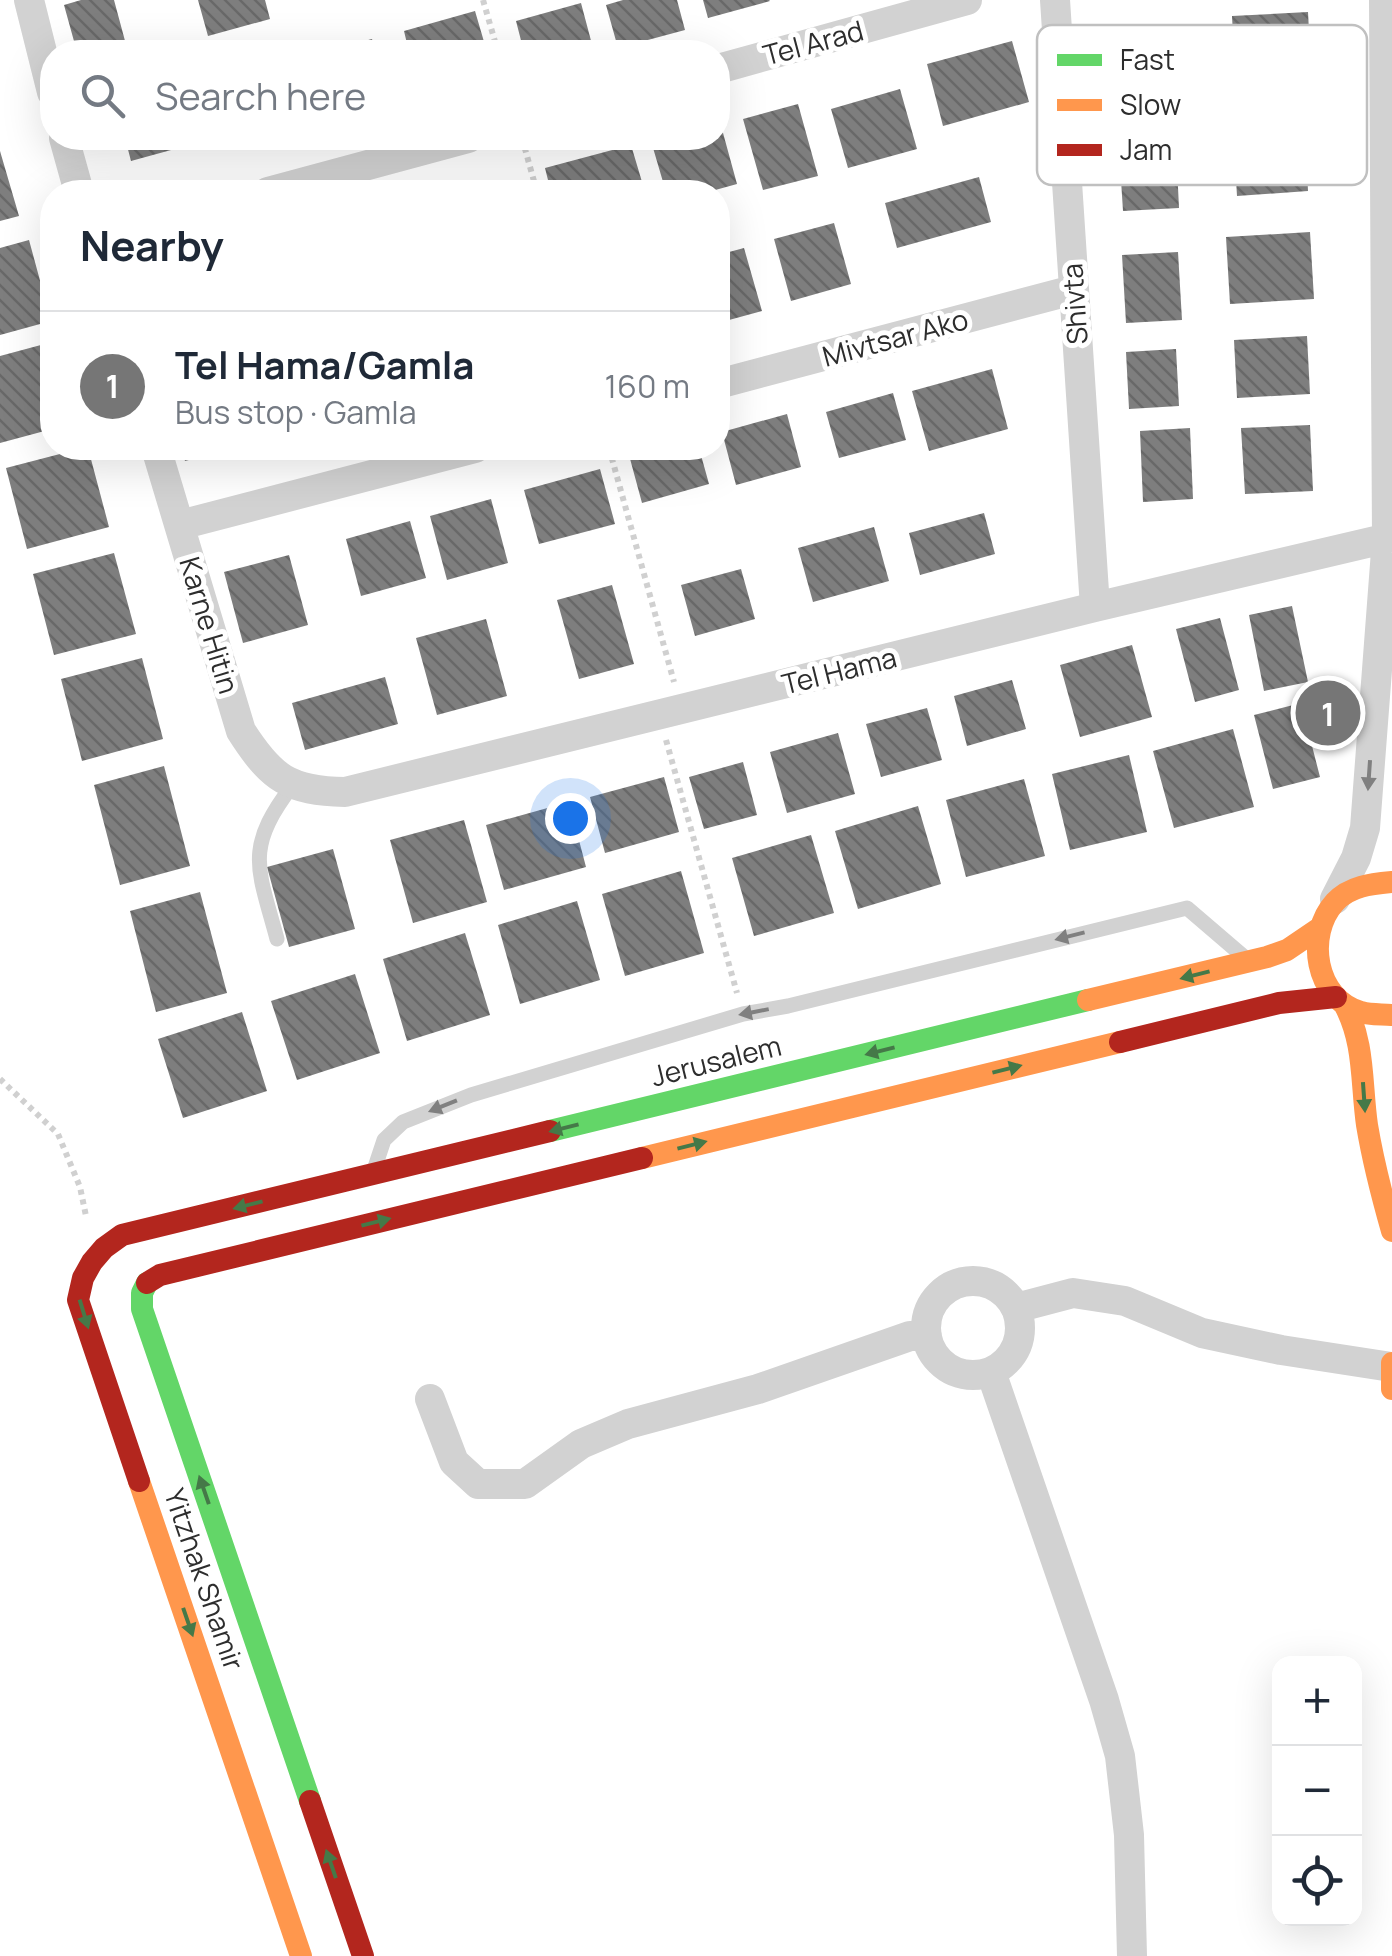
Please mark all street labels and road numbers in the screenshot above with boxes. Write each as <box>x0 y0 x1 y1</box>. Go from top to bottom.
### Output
street label: Tel Arad <box>759 10 867 74</box>
street label: Shivta <box>1052 262 1096 346</box>
street label: Mivtsar Ako <box>818 299 972 375</box>
street label: Karne Hitin <box>171 552 249 698</box>
street label: Tel Hama <box>778 637 900 703</box>
street label: Jerusalem <box>647 1026 785 1094</box>
street label: Yitzhak Shamir <box>156 1483 254 1675</box>

